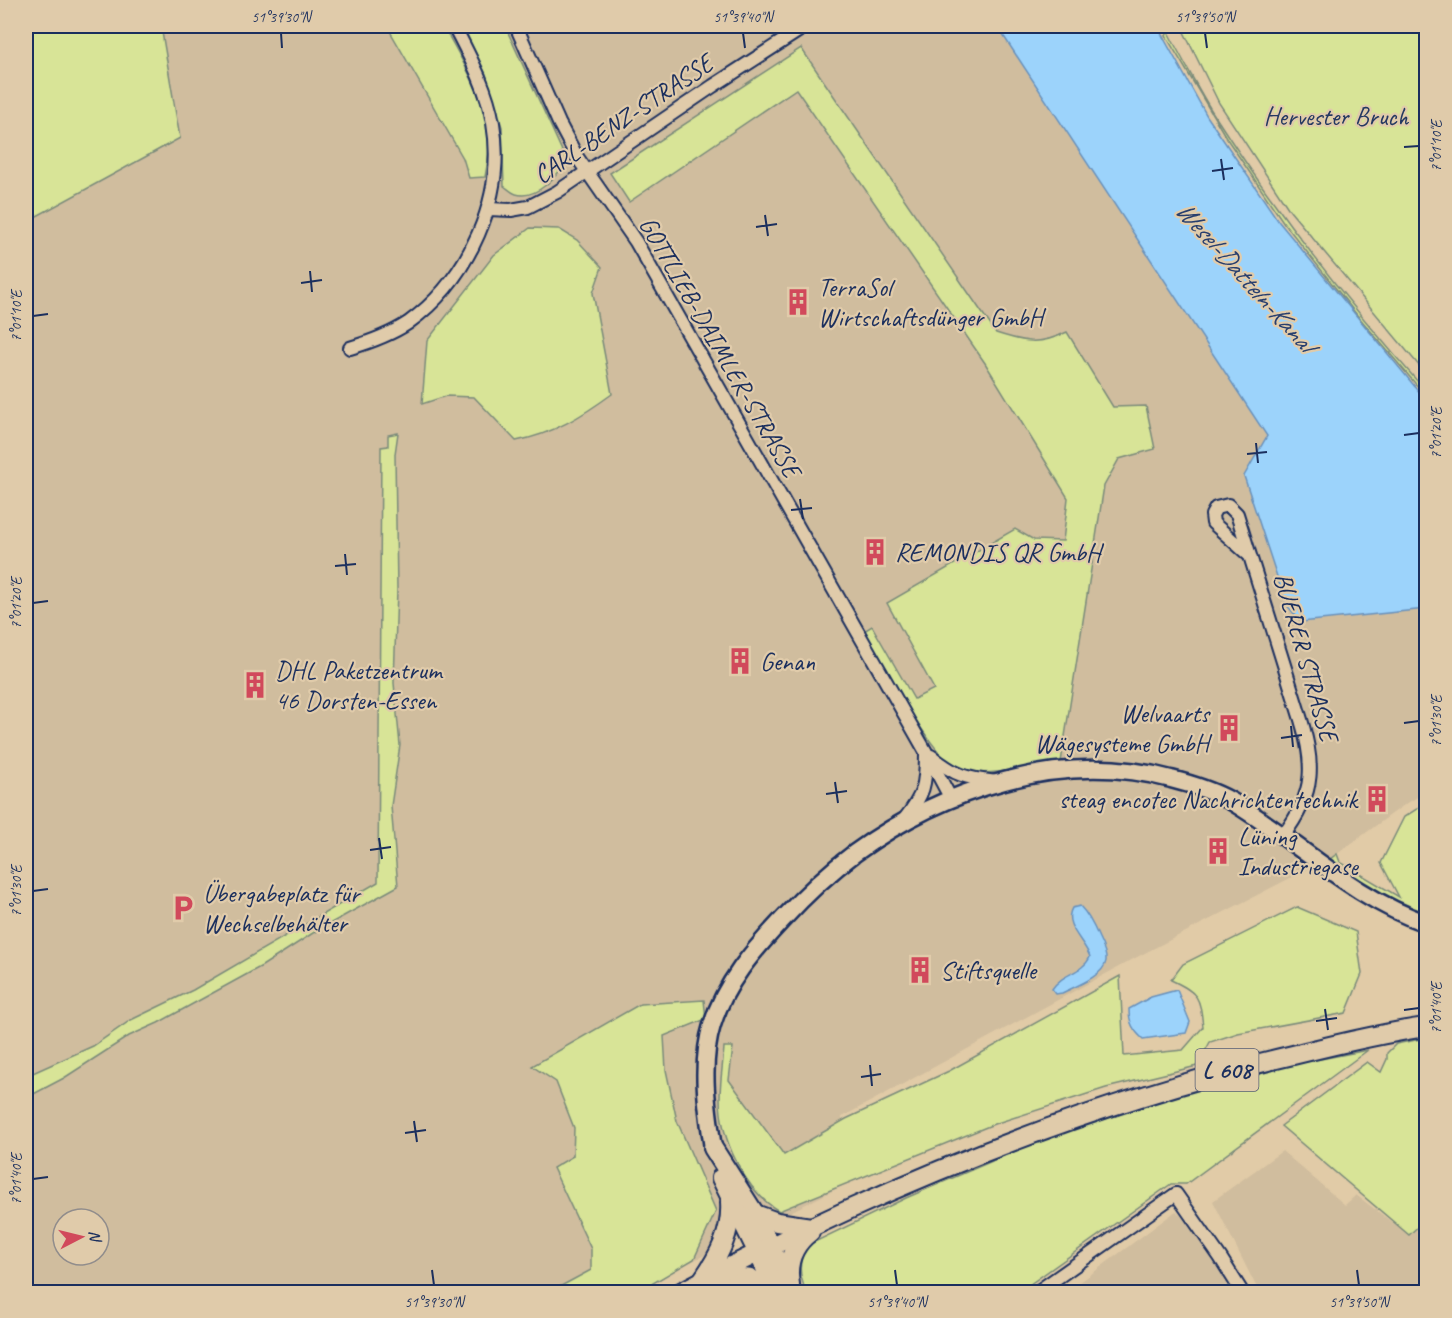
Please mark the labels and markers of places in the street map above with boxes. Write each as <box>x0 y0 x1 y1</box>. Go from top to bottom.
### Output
place label: TerraSol Wirtschaftsdünger GmbH <box>818 271 1047 334</box>
building icon: TerraSol Wirtschaftsdünger GmbH <box>783 287 813 317</box>
place label: REMONDIS QR GmbH <box>895 536 1105 569</box>
building icon: REMONDIS QR GmbH <box>860 537 890 567</box>
place label: Genan <box>760 645 815 678</box>
building icon: Genan <box>725 646 755 676</box>
place label: DHL Paketzentrum 46 Dorsten-Essen <box>275 654 444 717</box>
building icon: DHL Paketzentrum 46 Dorsten-Essen <box>240 670 270 700</box>
place label: Welvaarts Wägesysteme GmbH <box>1035 697 1213 760</box>
building icon: Welvaarts Wägesysteme GmbH <box>1214 713 1244 743</box>
place label: steag encotec Nachrichtentechnik <box>1059 783 1360 816</box>
building icon: steag encotec Nachrichtentechnik <box>1362 784 1392 814</box>
place label: Lüning Industriegase <box>1238 820 1359 883</box>
building icon: Lüning Industriegase <box>1203 836 1233 866</box>
place label: Übergabeplatz für Wechselbehälter <box>203 877 362 940</box>
parking icon: Übergabeplatz für Wechselbehälter <box>168 893 198 923</box>
place label: Stiftsquelle <box>940 954 1038 987</box>
building icon: Stiftsquelle <box>905 955 935 985</box>

